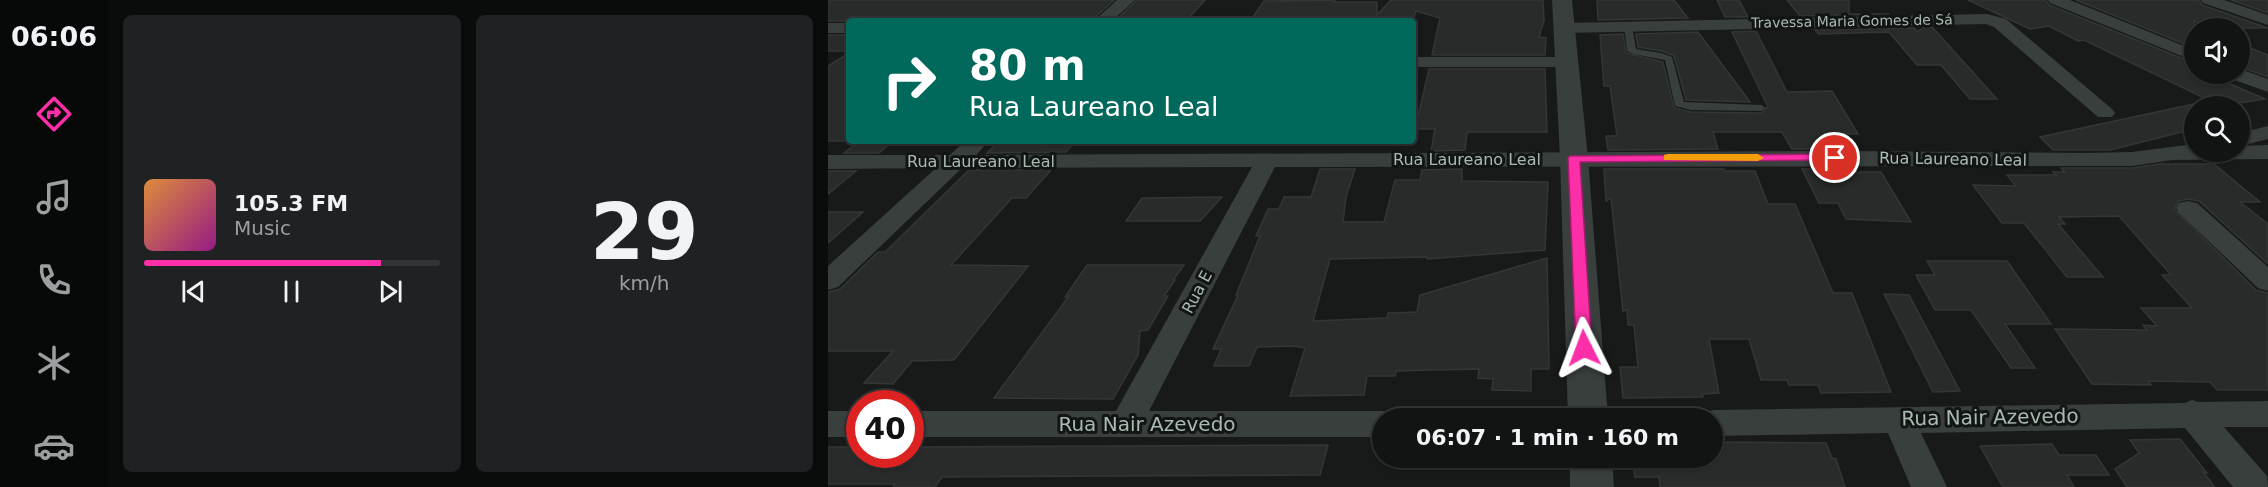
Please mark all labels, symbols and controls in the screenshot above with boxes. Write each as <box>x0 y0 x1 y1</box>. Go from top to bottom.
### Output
street label: Travessa Maria Gomes de Sá <box>1750 11 1953 31</box>
map controls <box>2184 18 2250 162</box>
button: sound <box>2184 18 2250 84</box>
text: 06:06 <box>11 21 97 52</box>
text: 80 m <box>969 41 1086 90</box>
icon: right <box>870 42 948 120</box>
text: Rua Laureano Leal <box>969 91 1219 122</box>
icon: directions <box>33 93 75 135</box>
button: search <box>2184 96 2250 162</box>
pin <box>1809 132 1860 183</box>
icon: arrive <box>1818 141 1851 174</box>
street label: Rua Laureano Leal <box>1879 148 2027 170</box>
street label: Rua Laureano Leal <box>1393 150 1541 169</box>
street label: Rua Laureano Leal <box>907 152 1055 171</box>
icon: music <box>33 176 75 218</box>
text: 29 <box>590 187 699 277</box>
text: 105.3 FM <box>234 191 348 216</box>
text: Music <box>234 216 291 240</box>
icon: phone <box>33 259 75 301</box>
street label: Rua E <box>1178 267 1216 317</box>
text: km/h <box>619 271 669 295</box>
icon: previous <box>177 275 210 308</box>
icon: pause <box>275 275 308 308</box>
icon: next <box>374 275 407 308</box>
position arrow <box>1552 316 1616 380</box>
icon: climate <box>33 342 75 384</box>
speed limit sign: 40 <box>846 390 924 468</box>
street label: Rua Nair Azevedo <box>1901 403 2079 431</box>
street label: Rua Nair Azevedo <box>1058 412 1236 436</box>
icon: car <box>33 425 75 467</box>
text: 06:07 · 1 min · 160 m <box>1416 425 1679 450</box>

